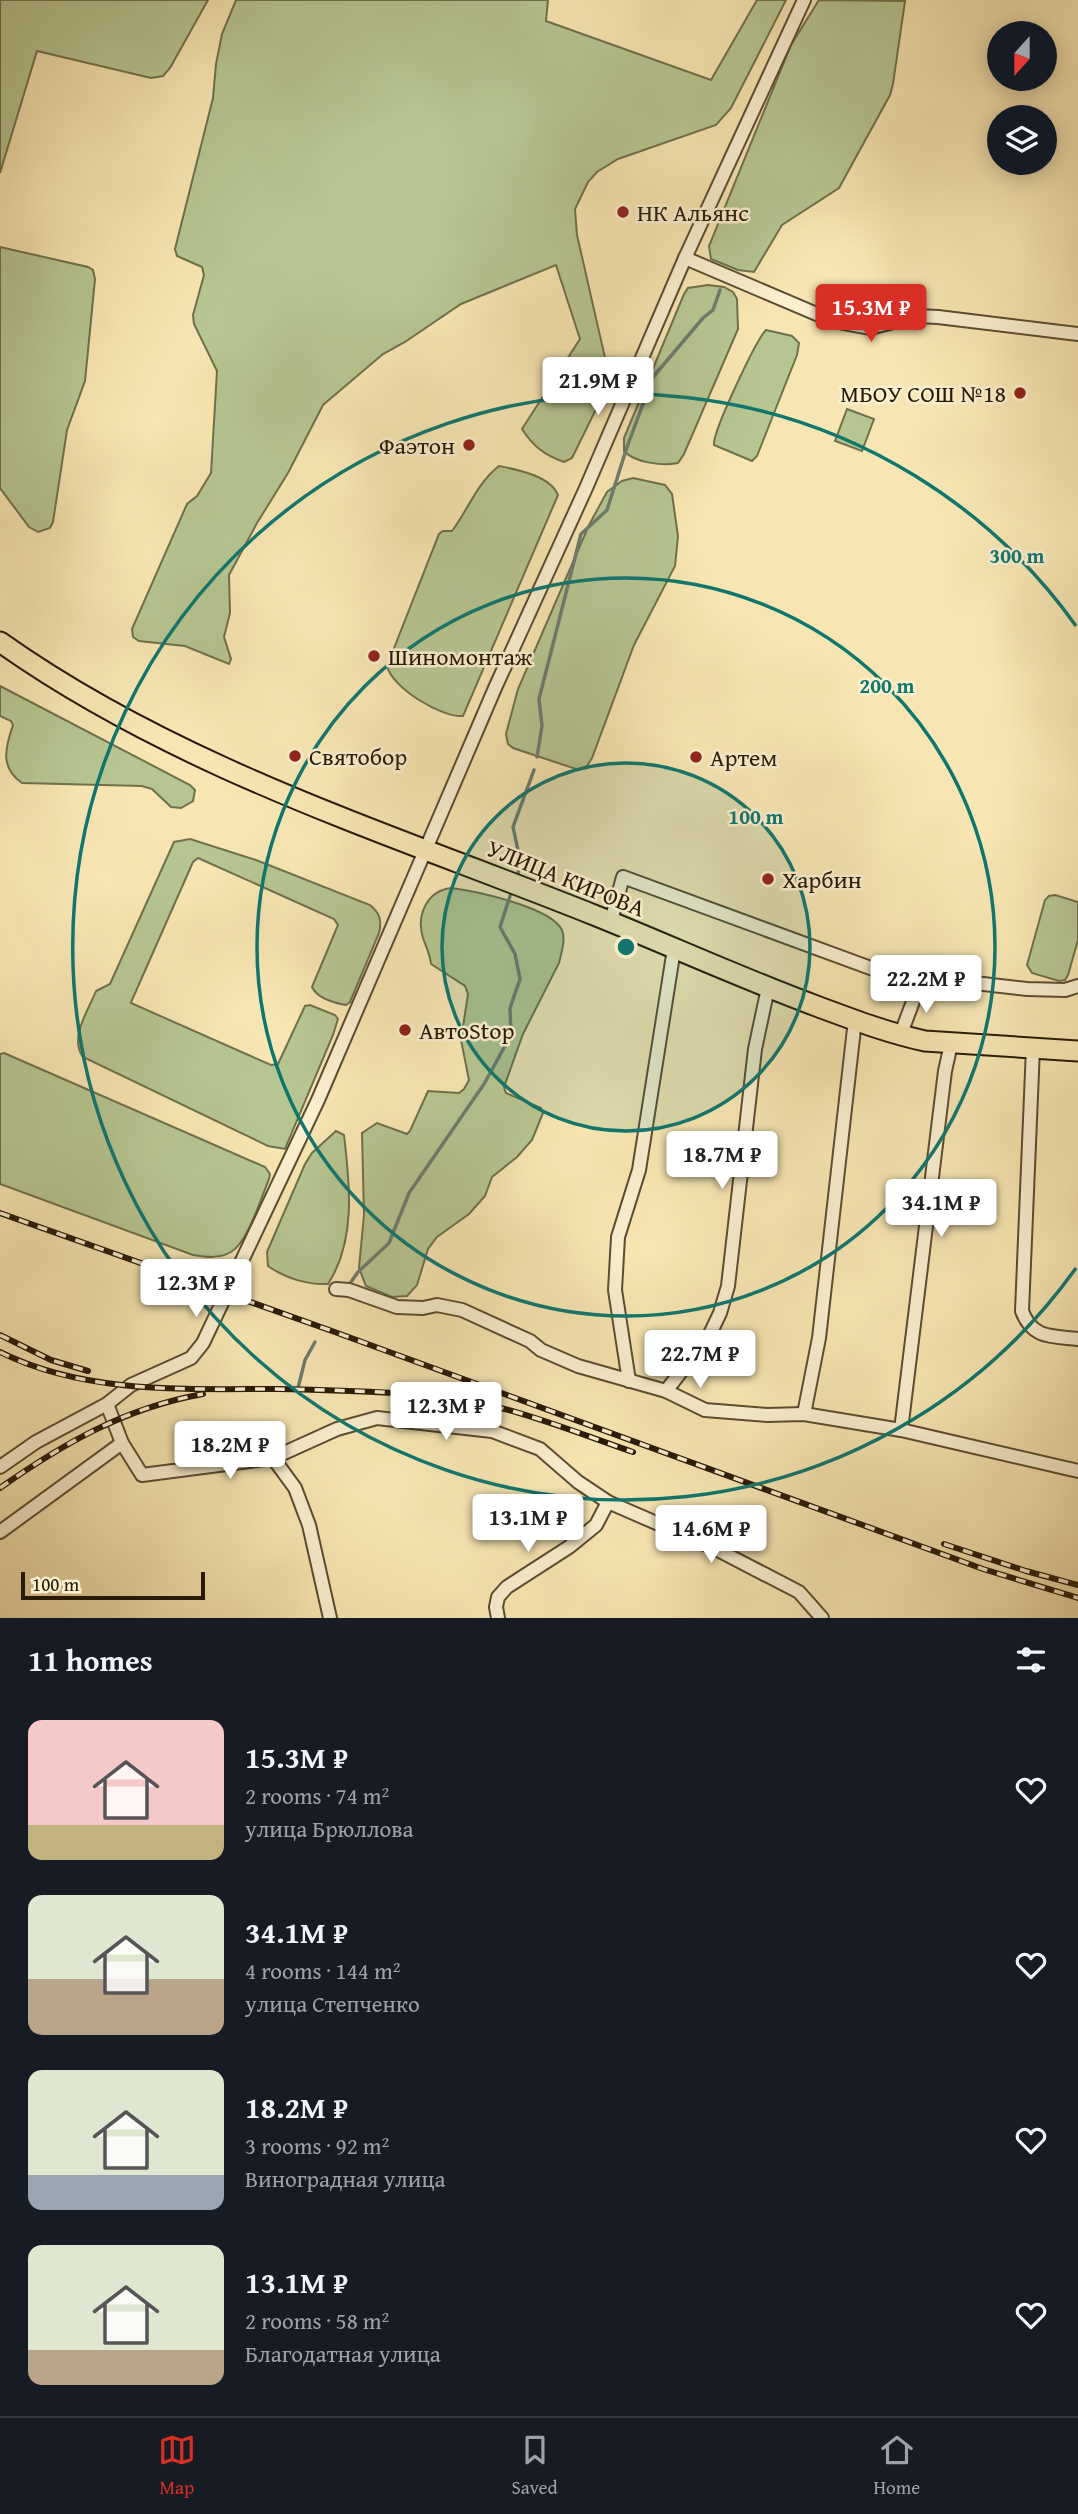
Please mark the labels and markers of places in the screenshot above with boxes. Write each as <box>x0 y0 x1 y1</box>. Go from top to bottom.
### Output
place label: НК Альянс <box>637 195 749 230</box>
marker: НК Альянс <box>615 204 631 220</box>
pin: 15.3M ₽ <box>806 284 936 344</box>
pin: 21.9M ₽ <box>533 358 663 417</box>
place label: МБОУ СОШ №18 <box>840 376 1006 411</box>
marker: МБОУ СОШ №18 <box>1012 385 1028 401</box>
place label: Фаэтон <box>379 428 455 463</box>
marker: Фаэтон <box>461 437 477 453</box>
place label: Шиномонтаж <box>388 639 533 674</box>
marker: Шиномонтаж <box>366 648 382 664</box>
place label: Святобор <box>309 739 407 774</box>
place label: Артем <box>710 740 778 775</box>
marker: Святобор <box>287 748 303 764</box>
marker: Артем <box>688 749 704 765</box>
place label: Харбин <box>782 862 862 897</box>
marker: Харбин <box>760 871 776 887</box>
centre of rings <box>614 935 638 959</box>
pin: 22.2M ₽ <box>861 956 991 1015</box>
place label: АвтоStop <box>419 1013 515 1048</box>
marker: АвтоStop <box>397 1022 413 1038</box>
pin: 18.7M ₽ <box>657 1132 787 1191</box>
pin: 34.1M ₽ <box>876 1180 1006 1239</box>
pin: 12.3M ₽ <box>131 1260 261 1319</box>
pin: 22.7M ₽ <box>635 1330 765 1390</box>
pin: 12.3M ₽ <box>381 1382 511 1442</box>
pin: 18.2M ₽ <box>165 1422 295 1481</box>
pin: 13.1M ₽ <box>463 1494 593 1554</box>
pin: 14.6M ₽ <box>646 1506 776 1565</box>

